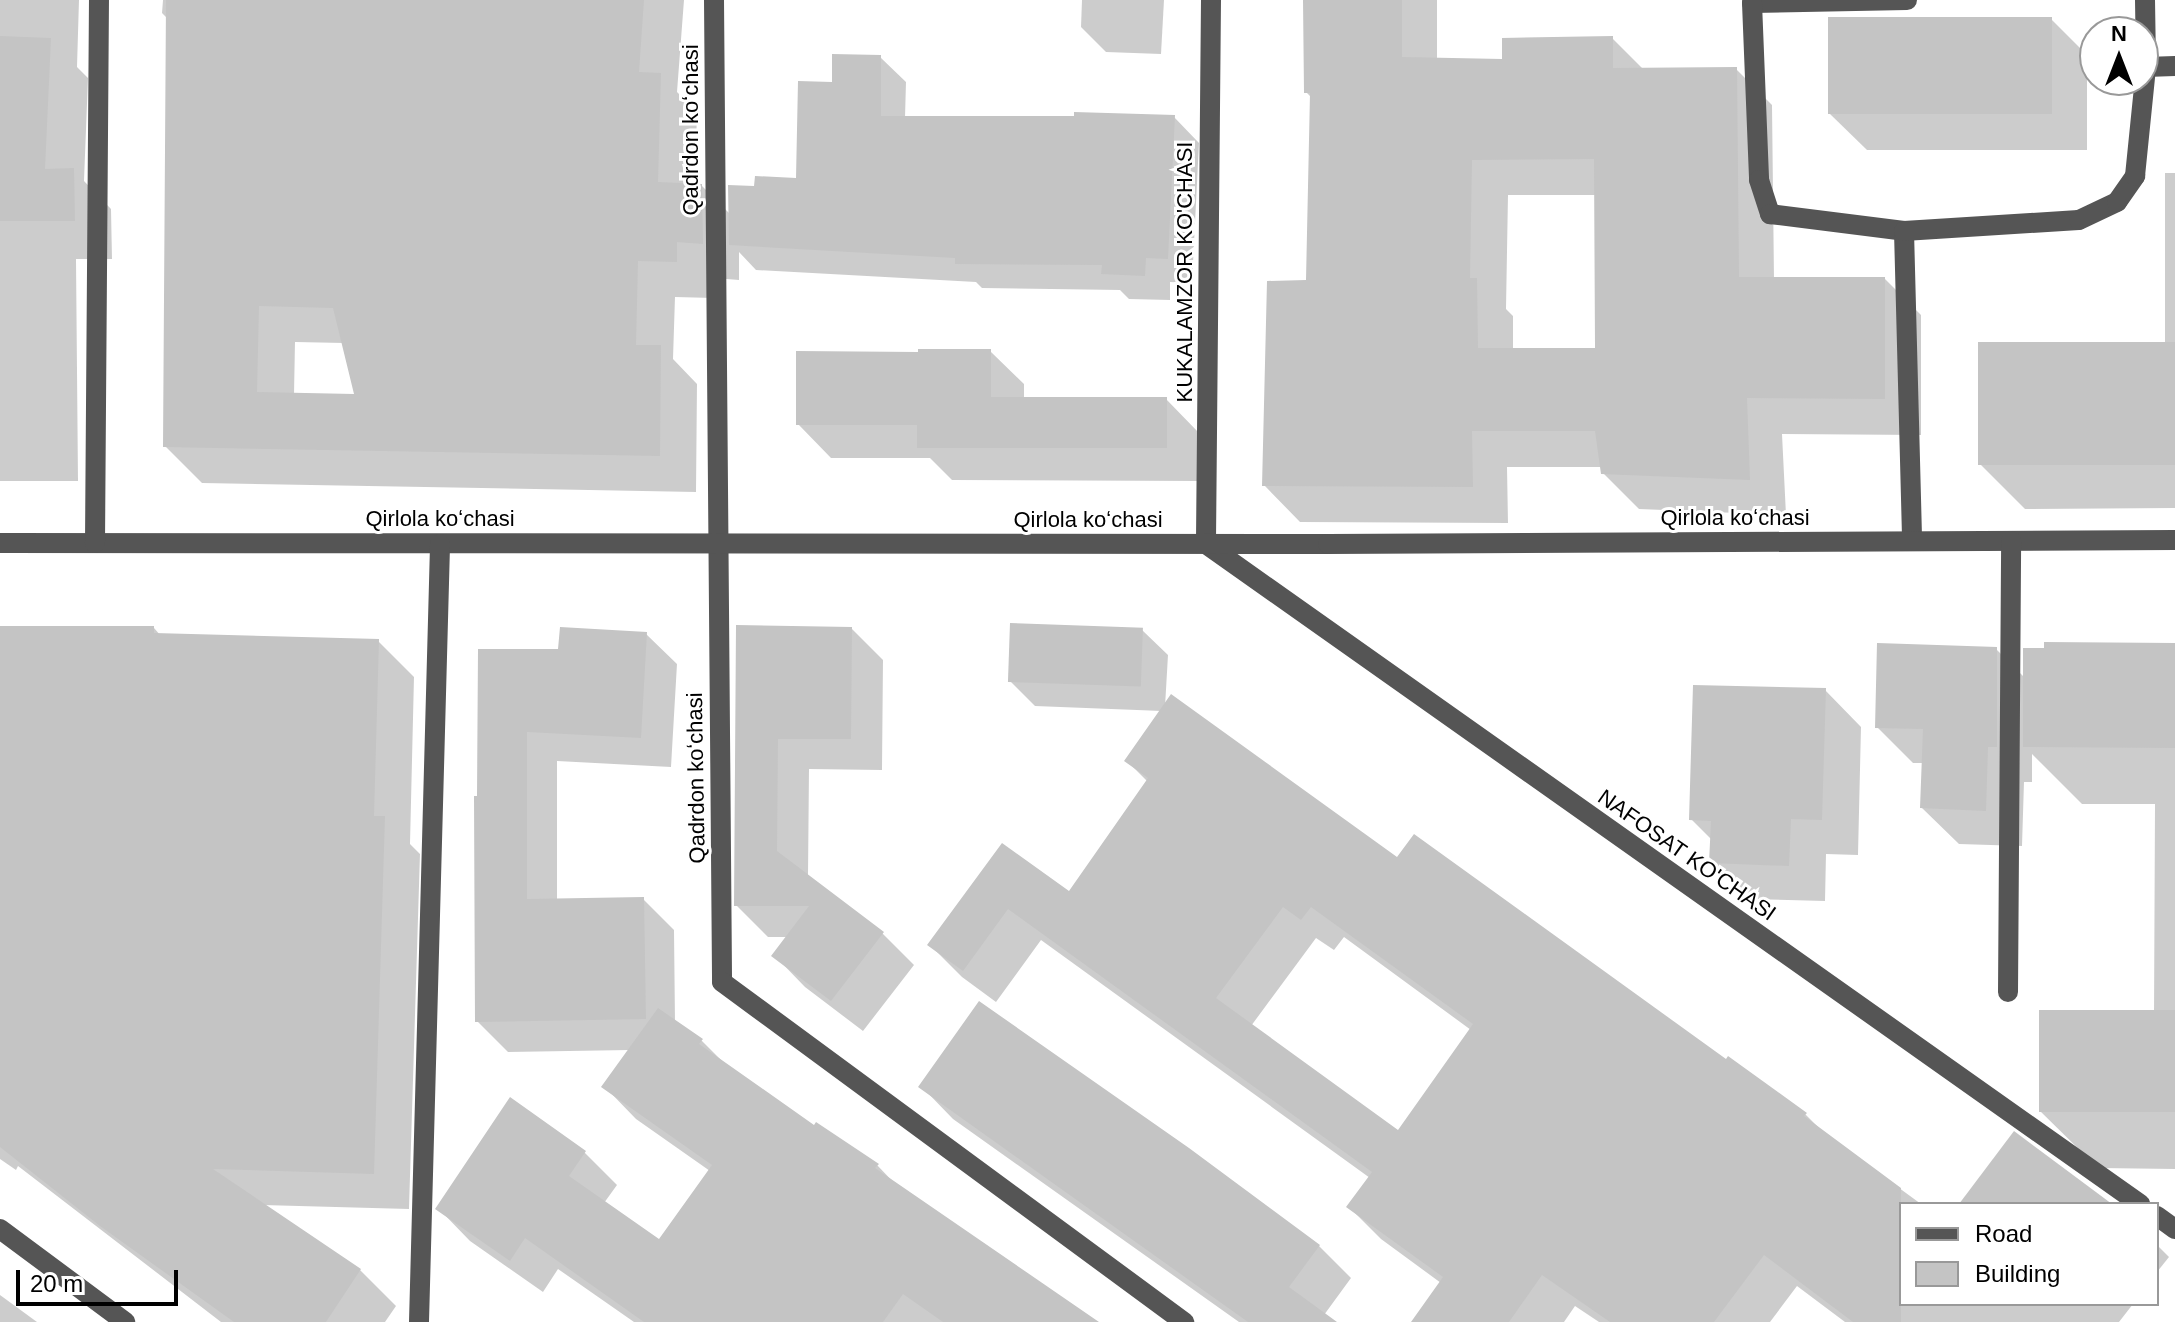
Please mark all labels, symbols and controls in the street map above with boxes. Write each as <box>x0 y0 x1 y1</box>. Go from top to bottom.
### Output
north arrow <box>2079 16 2159 96</box>
text: N <box>2111 21 2127 46</box>
street label: Qadrdon koʻchasi <box>678 44 704 216</box>
street label: KUKALAMZOR KO'CHASI <box>1172 142 1198 402</box>
street label: Qirlola koʻchasi <box>1660 505 1810 531</box>
street label: Qirlola koʻchasi <box>365 506 515 532</box>
street label: Qirlola koʻchasi <box>1013 507 1163 533</box>
street label: Qadrdon koʻchasi <box>681 692 711 864</box>
street label: NAFOSAT KO'CHASI <box>1593 784 1781 926</box>
legend <box>1899 1202 2159 1306</box>
text: Road <box>1975 1220 2032 1247</box>
scale bar <box>20 1254 182 1304</box>
text: Building <box>1975 1260 2060 1287</box>
text: 20 m <box>30 1270 83 1297</box>

